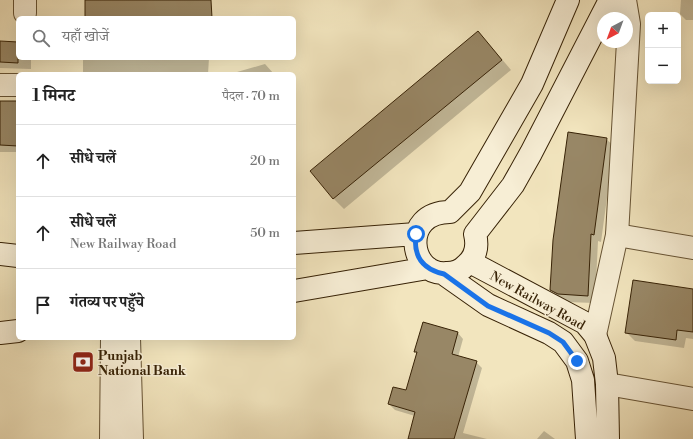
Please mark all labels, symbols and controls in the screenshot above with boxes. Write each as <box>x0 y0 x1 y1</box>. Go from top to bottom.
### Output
north arrow <box>597 12 633 48</box>
map controls <box>645 12 681 84</box>
button: + <box>645 12 681 48</box>
search box <box>16 16 296 60</box>
icon: search <box>30 27 52 49</box>
text: यहाँ खोजें <box>62 27 109 46</box>
button: − <box>645 48 681 84</box>
text: 1 मिनट <box>32 85 75 107</box>
text: पैदल · 70 m <box>222 88 280 104</box>
text: सीधे चलें <box>70 149 116 168</box>
icon: ahead <box>32 150 54 172</box>
text: 20 m <box>250 153 280 169</box>
text: सीधे चलें <box>70 213 116 232</box>
icon: ahead <box>32 222 54 244</box>
text: 50 m <box>250 225 280 241</box>
route start <box>407 225 425 243</box>
text: New Railway Road <box>70 236 176 252</box>
street label: New Railway Road <box>487 268 588 334</box>
text: गंतव्य पर पहुँचे <box>70 293 144 312</box>
icon: arrive <box>32 294 54 316</box>
place label: Punjab National Bank <box>98 348 187 379</box>
bank icon: Punjab National Bank <box>70 349 96 375</box>
route end <box>568 352 586 370</box>

